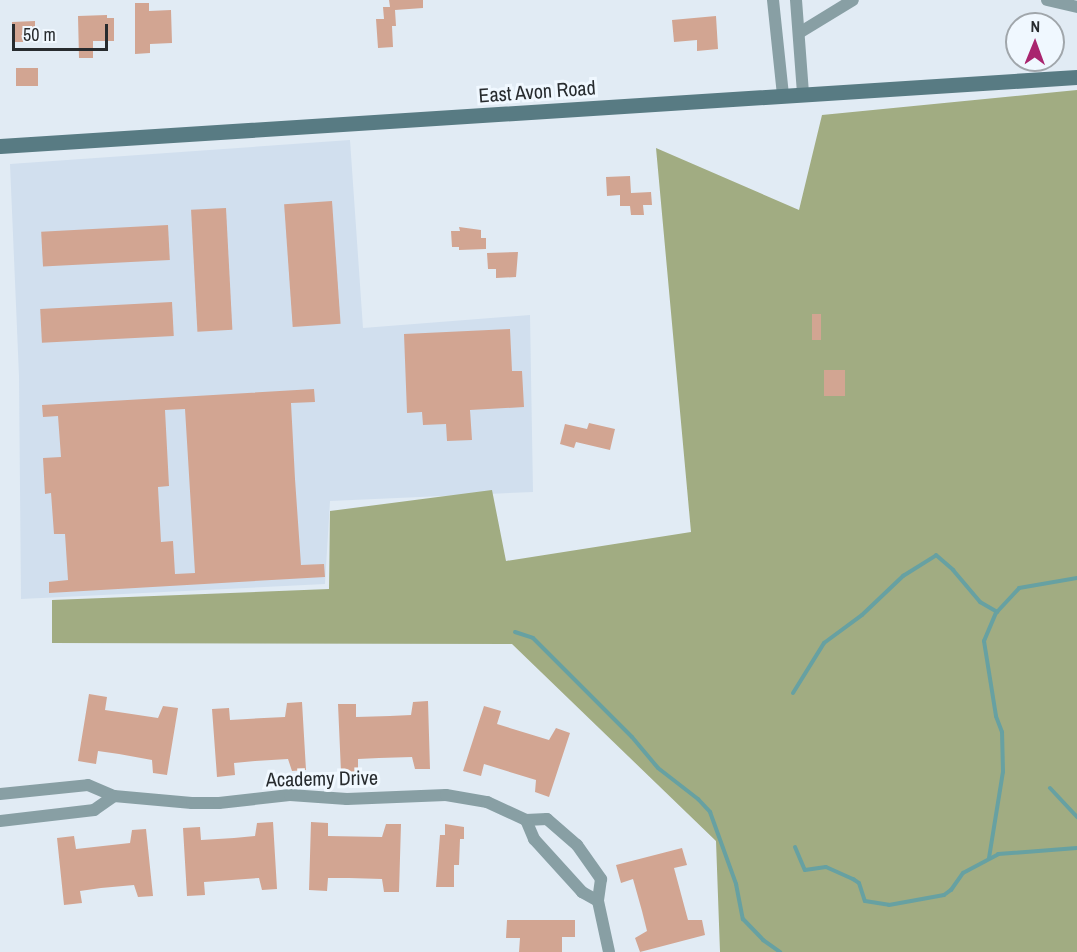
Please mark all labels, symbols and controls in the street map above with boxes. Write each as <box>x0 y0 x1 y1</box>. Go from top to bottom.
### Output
scale bar <box>15 12 111 50</box>
north arrow <box>1005 12 1065 72</box>
text: N <box>1030 15 1040 37</box>
text: 50 m <box>23 22 56 47</box>
street label: East Avon Road <box>477 75 597 107</box>
street label: Academy Drive <box>266 765 378 791</box>

